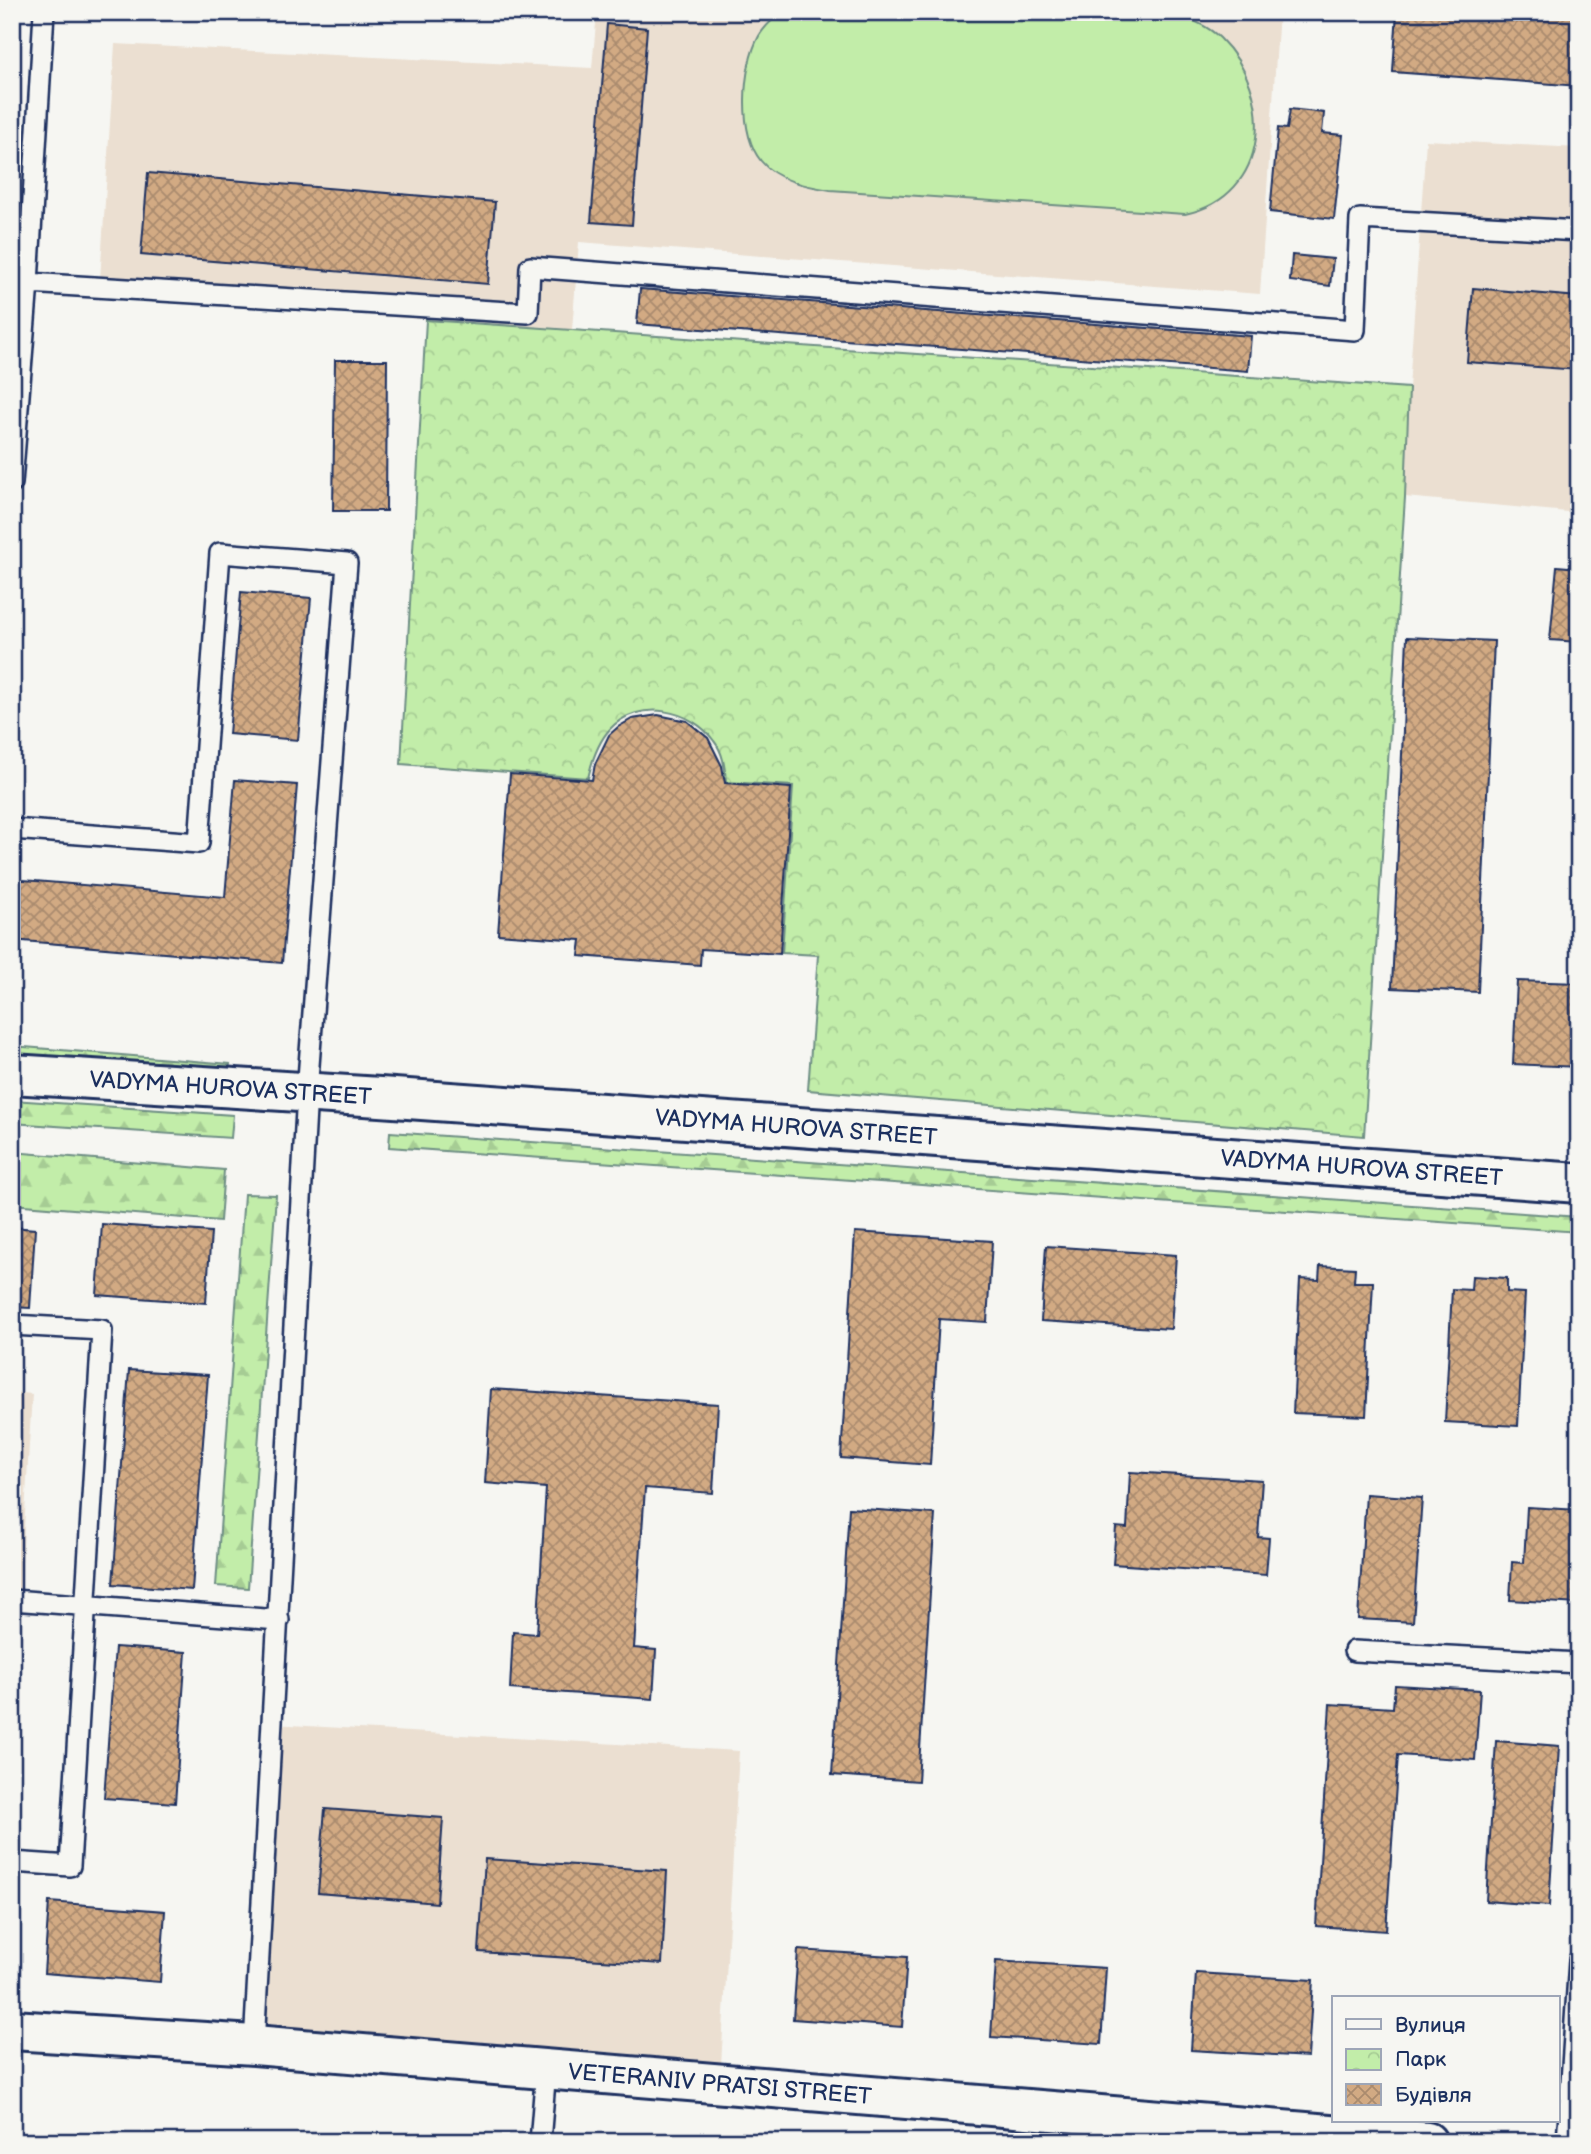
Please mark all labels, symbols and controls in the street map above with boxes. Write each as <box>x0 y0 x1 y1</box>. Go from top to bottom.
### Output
street label: VADYMA HUROVA STREET <box>88 1066 373 1111</box>
street label: VADYMA HUROVA STREET <box>654 1104 938 1152</box>
street label: VADYMA HUROVA STREET <box>1220 1144 1504 1193</box>
legend <box>1332 1996 1560 2122</box>
text: Вулиця <box>1395 2013 1466 2038</box>
text: Парк <box>1395 2047 1446 2072</box>
street label: VETERANIV PRATSI STREET <box>567 2058 873 2111</box>
text: Будівля <box>1395 2083 1472 2108</box>

